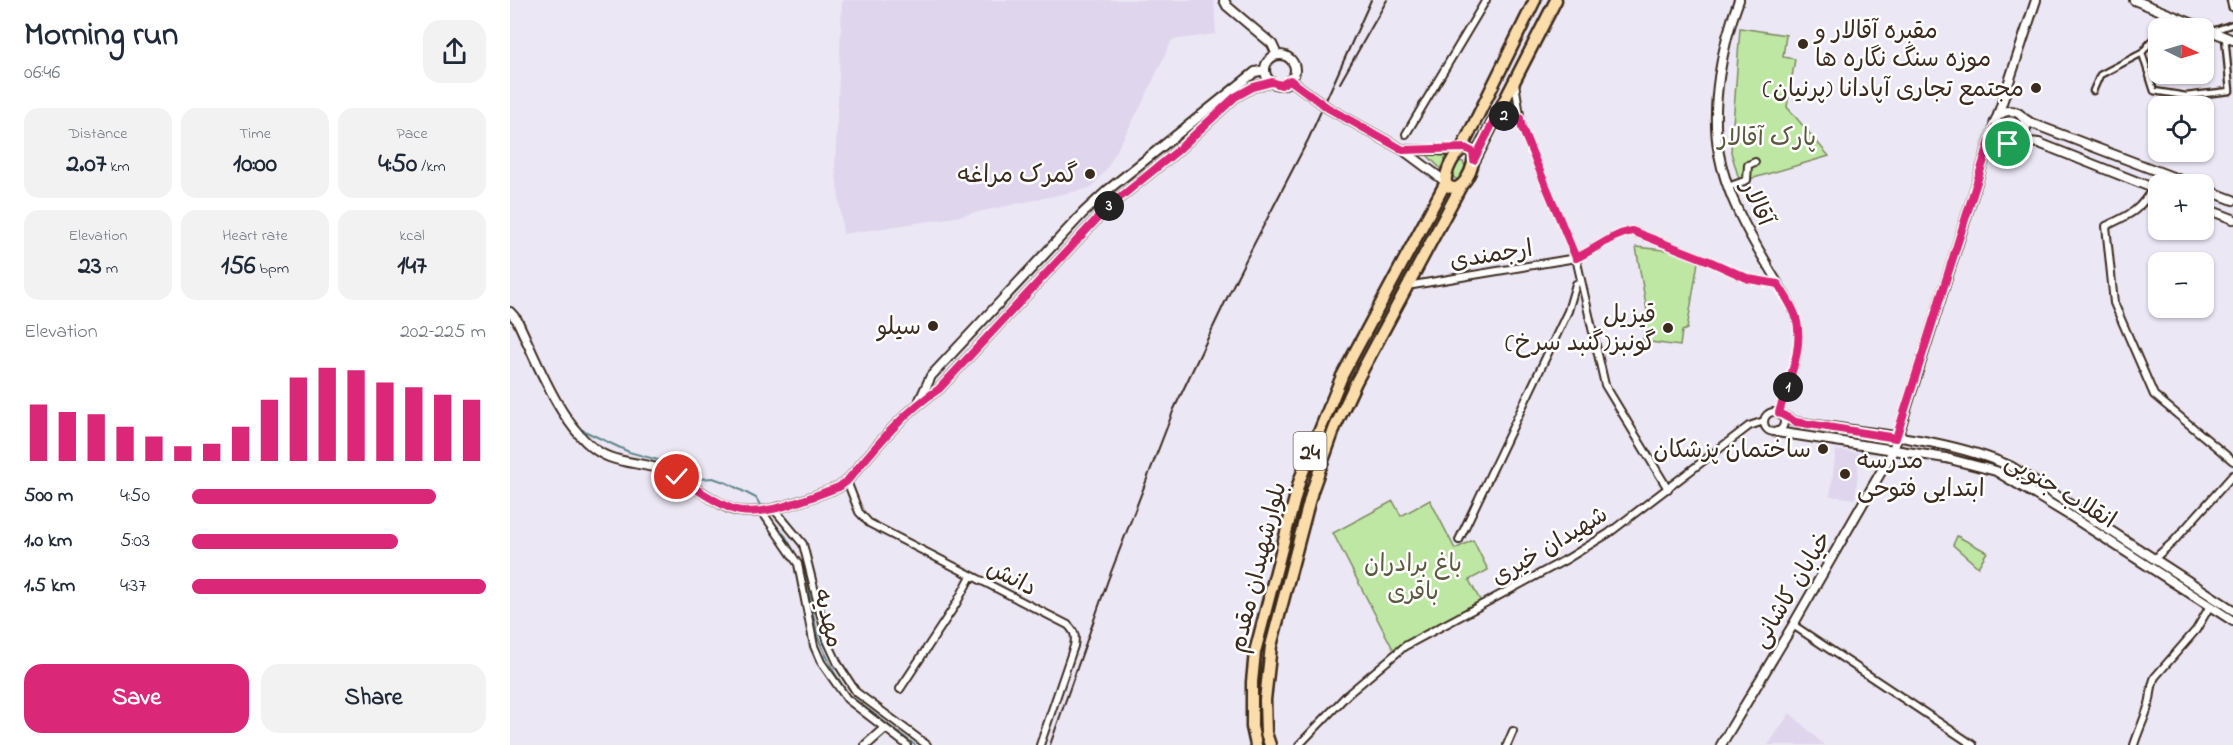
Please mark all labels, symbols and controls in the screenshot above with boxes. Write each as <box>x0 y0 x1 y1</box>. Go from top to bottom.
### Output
text: Morning run <box>24 12 178 60</box>
place label: مقبره آقالار و موزه سنگ نگاره ها <box>1813 15 1991 78</box>
north arrow <box>2148 18 2214 84</box>
map controls <box>2148 18 2214 318</box>
button: share <box>423 20 486 83</box>
marker: مقبره آقالار و موزه سنگ نگاره ها <box>1796 37 1810 51</box>
text: 06:46 <box>24 59 60 88</box>
place label: مجتمع تجاری آپادانا (پرنیان) <box>1763 73 2024 108</box>
marker: مجتمع تجاری آپادانا (پرنیان) <box>2029 81 2043 95</box>
button: locate <box>2148 96 2214 162</box>
pin: 2 <box>1489 101 1519 131</box>
text: 2 <box>1500 104 1508 128</box>
pin <box>1982 118 2033 169</box>
text: Distance <box>69 122 127 146</box>
text: Time <box>239 122 271 146</box>
text: Pace <box>396 122 428 146</box>
park label: پارک آقالار <box>1716 122 1816 157</box>
icon: arrive <box>1991 127 2024 160</box>
text: 2.07 <box>66 146 106 184</box>
text: 10:00 <box>233 146 277 184</box>
text: 4:50 <box>378 146 417 184</box>
text: km <box>106 155 130 179</box>
text: /km <box>417 155 446 179</box>
place label: گمرک مراغه <box>957 159 1078 194</box>
marker: گمرک مراغه <box>1083 167 1097 181</box>
street label: آقالار <box>1730 174 1781 233</box>
button: + <box>2148 174 2214 240</box>
pin: 3 <box>1094 191 1124 221</box>
text: 3 <box>1106 194 1112 218</box>
text: Elevation <box>69 224 127 248</box>
text: Heart rate <box>222 224 288 248</box>
text: kcal <box>399 224 425 248</box>
street label: ارجمندی <box>1447 233 1535 280</box>
text: 23 <box>78 248 102 286</box>
text: 156 <box>221 248 256 286</box>
text: 147 <box>397 248 427 286</box>
button: − <box>2148 252 2214 318</box>
text: m <box>102 257 118 281</box>
text: bpm <box>256 257 289 281</box>
place label: قیزیل گونبز(گنبد سرخ) <box>1505 299 1656 362</box>
place label: سیلو <box>876 311 921 346</box>
text: Elevation <box>24 318 98 347</box>
text: 202–225 m <box>400 318 486 347</box>
marker: سیلو <box>926 319 940 333</box>
marker: قیزیل گونبز(گنبد سرخ) <box>1661 321 1675 335</box>
pin: 1 <box>1773 372 1803 402</box>
text: 1 <box>1785 375 1791 399</box>
road number: 24 <box>1294 432 1326 470</box>
place label: ساختمان پزشکان <box>1653 434 1811 469</box>
marker: ساختمان پزشکان <box>1816 442 1830 456</box>
place label: مدرسه ابتدایی فتوحی <box>1857 445 1985 508</box>
street label: انقلاب جنوبی <box>1998 445 2122 539</box>
pin <box>651 451 702 502</box>
icon: check <box>660 460 693 493</box>
marker: مدرسه ابتدایی فتوحی <box>1838 467 1852 481</box>
street label: بلوارشهیدان مقدم <box>1221 479 1298 657</box>
text: 500 m <box>24 482 73 511</box>
text: 4:50 <box>120 482 150 511</box>
street label: شهیدان خیری <box>1485 498 1615 596</box>
street label: خیابان کاشانی <box>1744 525 1842 655</box>
text: 1.0 km <box>24 527 72 556</box>
text: 5:03 <box>120 527 150 556</box>
park label: باغ برادران باقری <box>1364 548 1462 611</box>
street label: دانش <box>980 552 1042 607</box>
text: 1.5 km <box>24 572 75 601</box>
text: 4:37 <box>120 572 146 601</box>
street label: مهدیه <box>802 585 851 652</box>
button: Save <box>24 664 249 733</box>
button: Share <box>261 664 486 733</box>

